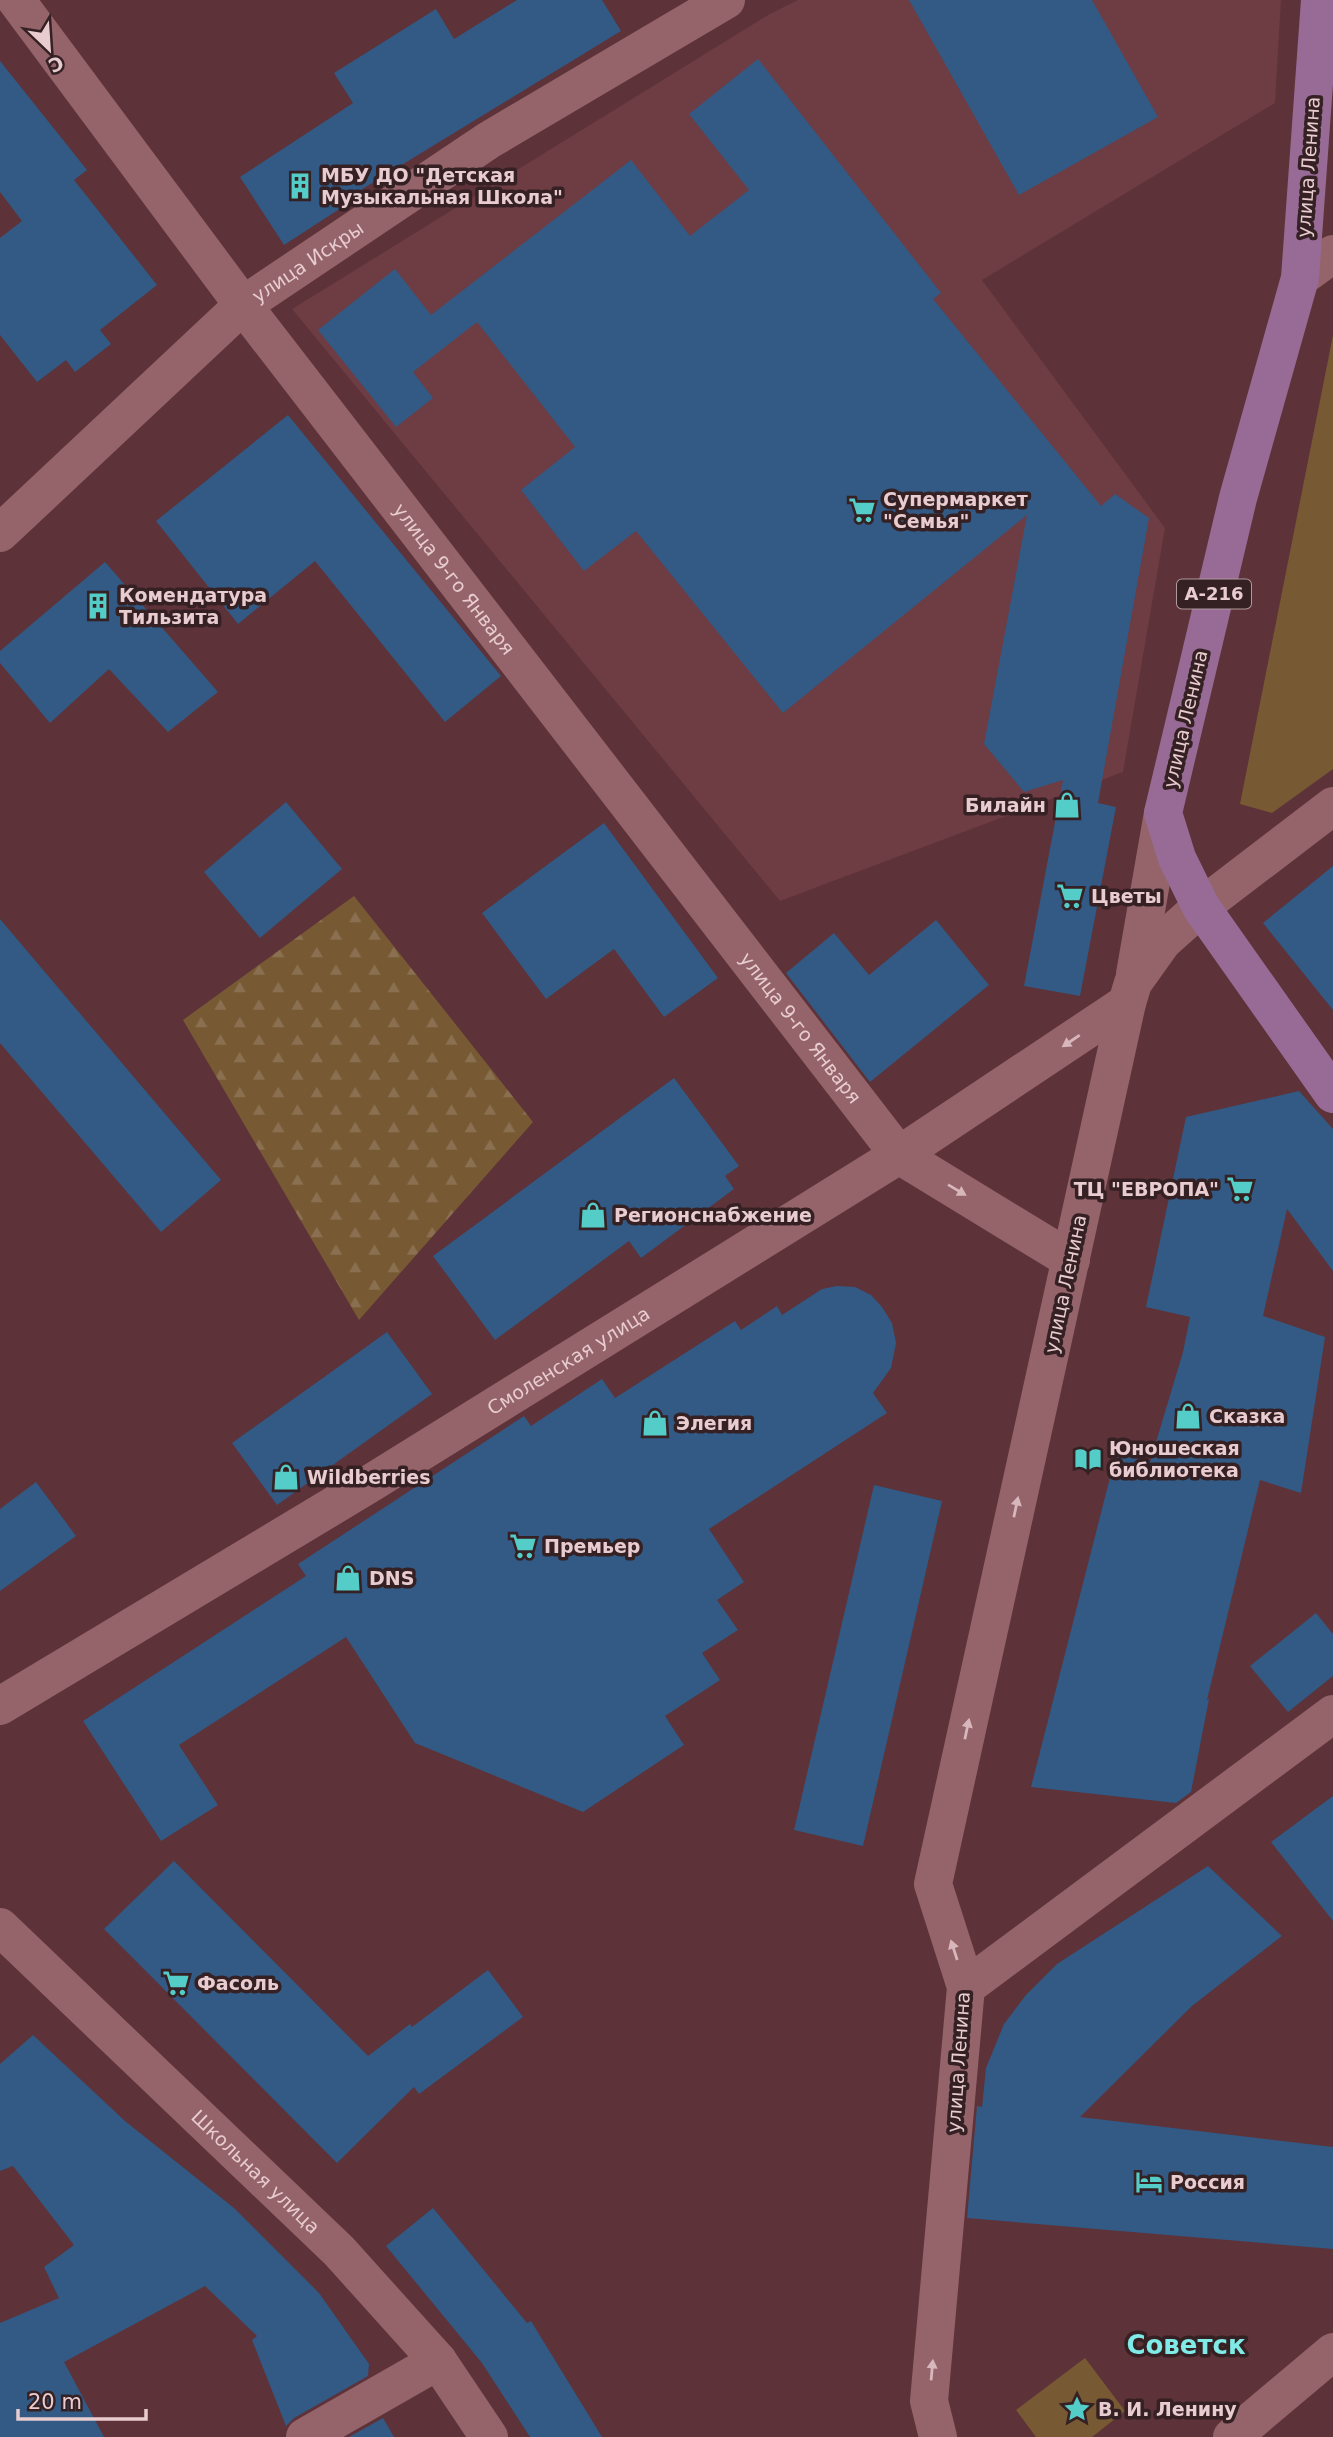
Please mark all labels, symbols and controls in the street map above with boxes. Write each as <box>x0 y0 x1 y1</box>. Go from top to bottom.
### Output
north arrow <box>14 14 84 84</box>
text: С <box>45 51 67 77</box>
street label: улица Ленина <box>1292 96 1324 238</box>
place label: МБУ ДО "Детская Музыкальная Школа" <box>321 164 563 208</box>
building icon: МБУ ДО "Детская Музыкальная Школа" <box>285 171 315 201</box>
street label: улица Искры <box>248 216 368 307</box>
place label: Супермаркет "Семья" <box>883 488 1028 532</box>
supermarket icon: Супермаркет "Семья" <box>847 495 877 525</box>
street label: улица 9-го Января <box>389 499 519 659</box>
road number: А-216 <box>1177 580 1251 608</box>
place label: Комендатура Тильзита <box>119 584 267 628</box>
building icon: Комендатура Тильзита <box>83 591 113 621</box>
street label: улица Ленина <box>1158 648 1212 790</box>
shop icon: Билайн <box>1052 790 1082 820</box>
place label: Билайн <box>965 794 1046 816</box>
supermarket icon: Цветы <box>1055 881 1085 911</box>
place label: Цветы <box>1091 885 1162 907</box>
street label: улица 9-го Января <box>735 948 866 1108</box>
one-way arrow <box>1061 1034 1080 1047</box>
supermarket icon: ТЦ "ЕВРОПА" <box>1225 1174 1255 1204</box>
place label: ТЦ "ЕВРОПА" <box>1074 1178 1219 1200</box>
one-way arrow <box>948 1184 967 1197</box>
shop icon: Регионснабжение <box>578 1200 608 1230</box>
place label: Регионснабжение <box>614 1204 812 1226</box>
street label: улица Ленина <box>1040 1213 1090 1355</box>
street label: Смоленская улица <box>483 1302 653 1419</box>
shop icon: Сказка <box>1173 1401 1203 1431</box>
place label: Сказка <box>1209 1405 1285 1427</box>
shop icon: Элегия <box>640 1408 670 1438</box>
place label: Элегия <box>676 1412 752 1434</box>
place label: Юношеская библиотека <box>1109 1437 1240 1481</box>
library icon: Юношеская библиотека <box>1073 1444 1103 1474</box>
shop icon: Wildberries <box>271 1462 301 1492</box>
place label: Wildberries <box>307 1466 431 1488</box>
one-way arrow <box>1011 1496 1022 1518</box>
supermarket icon: Премьер <box>508 1531 538 1561</box>
place label: Премьер <box>544 1535 640 1557</box>
shop icon: DNS <box>333 1563 363 1593</box>
place label: DNS <box>369 1567 414 1589</box>
one-way arrow <box>962 1718 973 1740</box>
one-way arrow <box>948 1939 959 1960</box>
supermarket icon: Фасоль <box>161 1968 191 1998</box>
place label: Фасоль <box>197 1972 279 1994</box>
street label: улица Ленина <box>942 1991 974 2133</box>
street label: Школьная улица <box>187 2105 325 2238</box>
hotel icon: Россия <box>1134 2167 1164 2197</box>
place label: Россия <box>1170 2171 1245 2193</box>
district label: Советск <box>1126 2330 1246 2360</box>
one-way arrow <box>927 2359 938 2381</box>
scale bar <box>18 2378 145 2422</box>
text: 20 m <box>28 2390 82 2414</box>
place icon: В. И. Ленину <box>1062 2394 1092 2424</box>
place label: В. И. Ленину <box>1098 2398 1237 2420</box>

